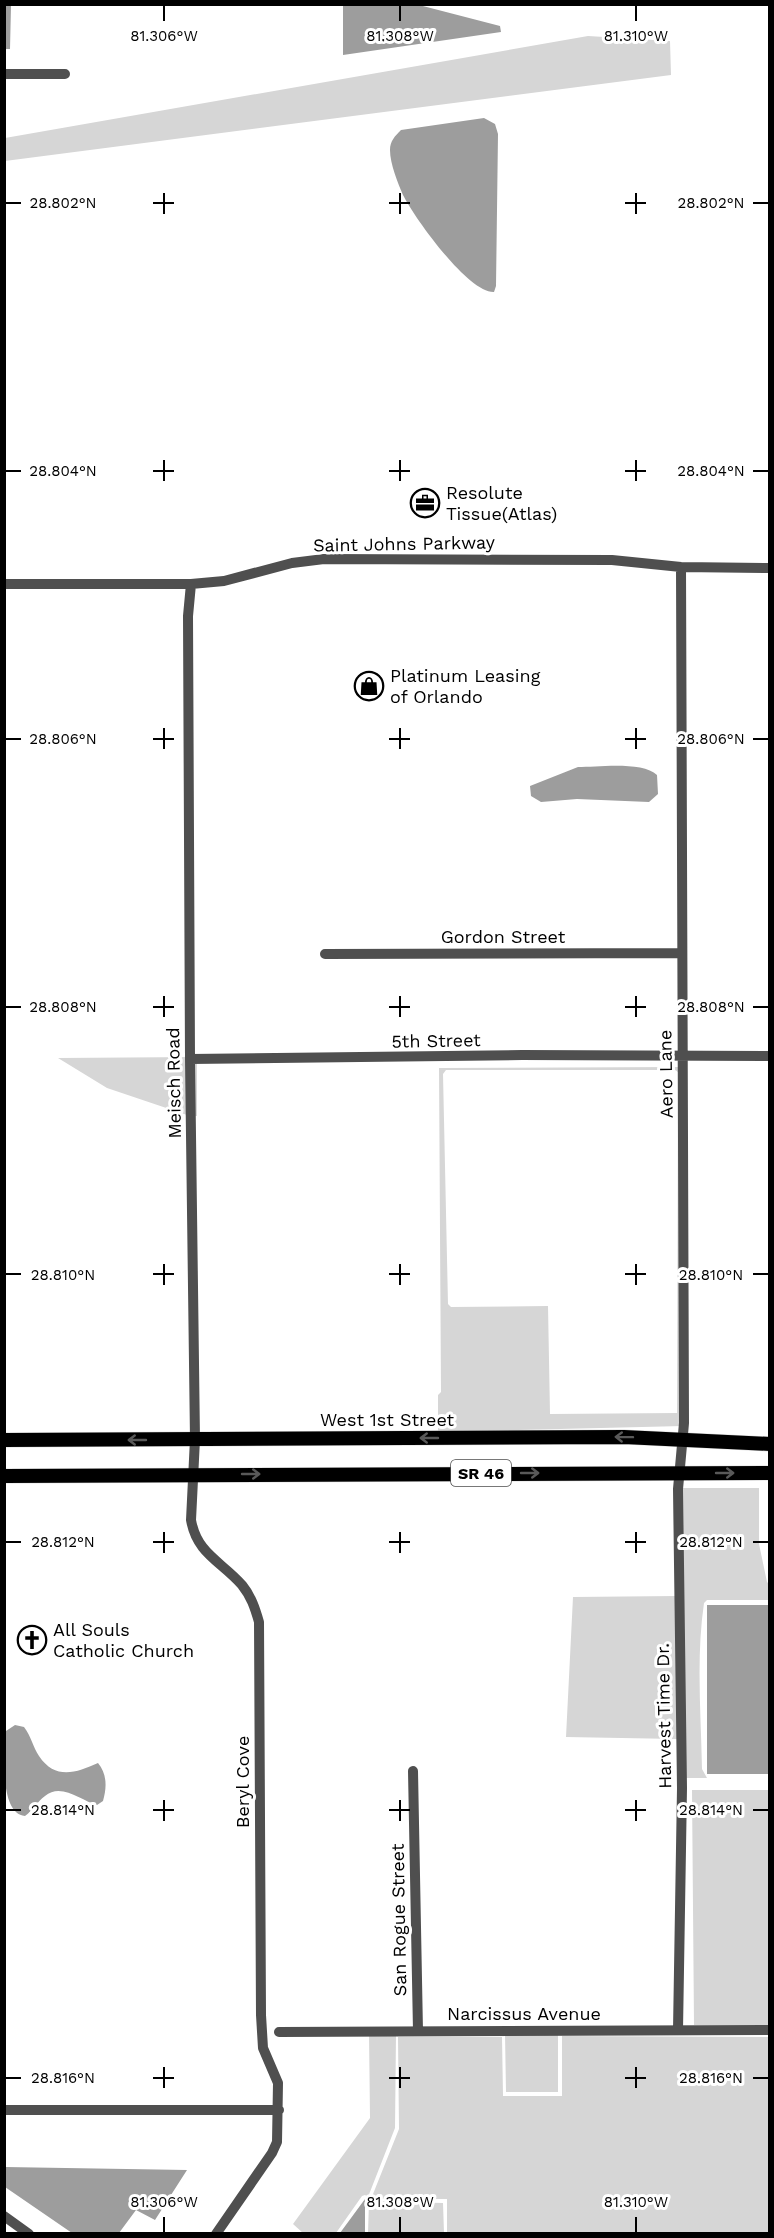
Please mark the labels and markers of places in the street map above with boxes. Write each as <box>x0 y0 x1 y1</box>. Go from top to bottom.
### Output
place label: Resolute Tissue(Atlas) <box>446 482 557 524</box>
office icon: Resolute Tissue(Atlas) <box>409 487 441 519</box>
place label: Platinum Leasing of Orlando <box>390 665 541 707</box>
shop icon: Platinum Leasing of Orlando <box>353 670 385 702</box>
place label: All Souls Catholic Church <box>53 1619 194 1661</box>
church icon: All Souls Catholic Church <box>16 1624 48 1656</box>

